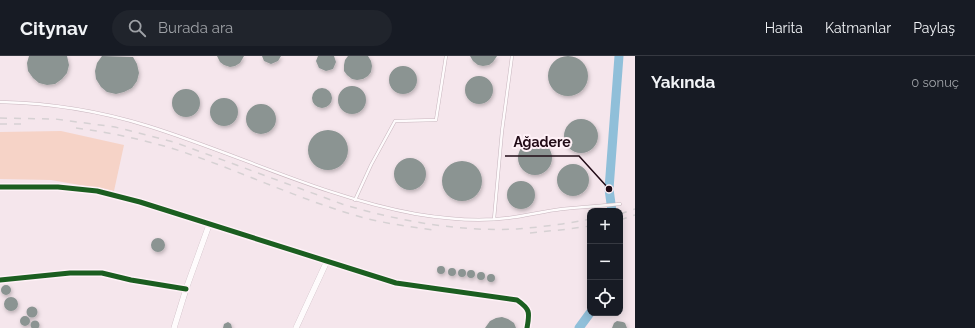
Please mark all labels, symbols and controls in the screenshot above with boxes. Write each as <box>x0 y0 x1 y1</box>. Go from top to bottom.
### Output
search box <box>112 10 392 46</box>
text: Citynav <box>20 17 88 39</box>
icon: search <box>126 17 148 39</box>
text: Burada ara <box>158 19 233 37</box>
text: Harita <box>765 20 803 36</box>
text: Katmanlar <box>825 20 891 36</box>
text: Paylaş <box>913 20 955 36</box>
text: Yakında <box>651 72 715 92</box>
text: 0 sonuç <box>911 75 959 90</box>
callout: Ağadere <box>505 130 579 156</box>
text: Ağadere <box>513 134 571 150</box>
map controls <box>587 208 623 316</box>
button: + <box>587 208 623 244</box>
button: − <box>587 244 623 280</box>
button: locate <box>587 280 623 316</box>

